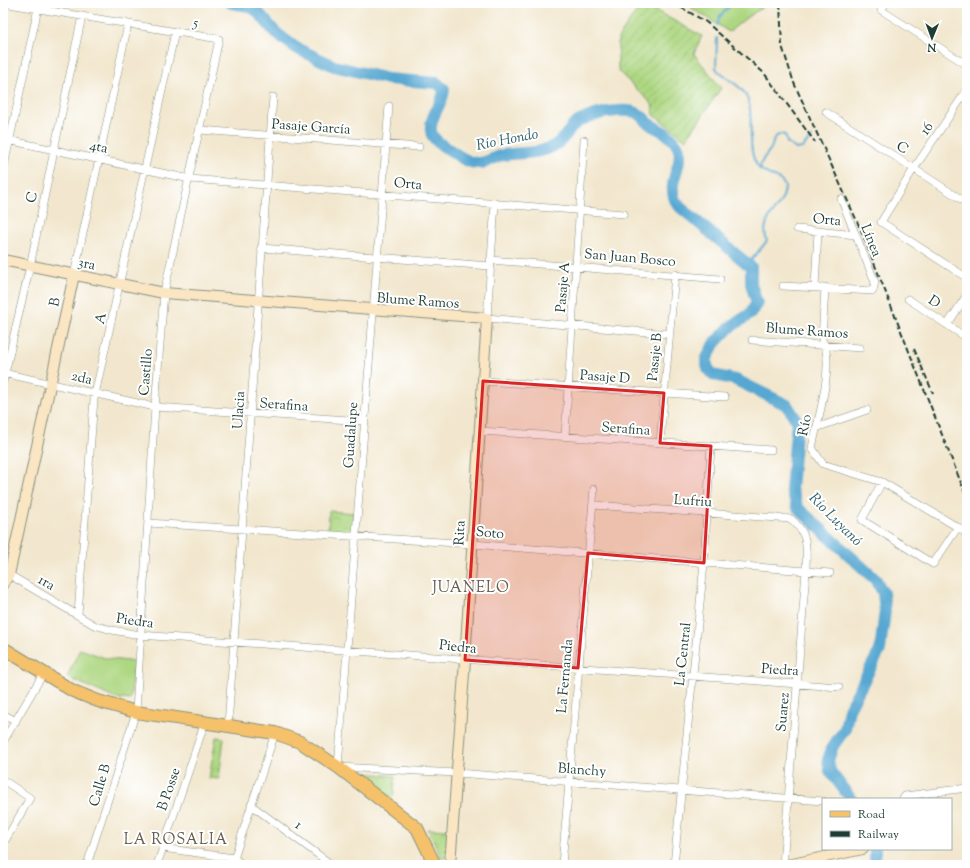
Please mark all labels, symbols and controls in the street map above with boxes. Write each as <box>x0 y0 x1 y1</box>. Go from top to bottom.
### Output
street label: 5 <box>191 14 200 34</box>
north arrow <box>912 18 952 58</box>
text: N <box>927 39 937 55</box>
street label: Pasaje García <box>271 115 352 141</box>
street label: 16 <box>916 119 939 140</box>
water label: Río Hondo <box>474 124 540 157</box>
street label: 4ta <box>88 136 110 160</box>
street label: C <box>892 137 912 160</box>
street label: Orta <box>393 174 423 196</box>
street label: C <box>22 190 44 205</box>
street label: Orta <box>812 210 842 232</box>
street label: Línea <box>855 221 886 261</box>
street label: San Juan Bosco <box>583 245 677 273</box>
street label: 3ra <box>76 253 98 277</box>
street label: Pasaje A <box>552 260 576 313</box>
street label: Blume Ramos <box>376 289 460 315</box>
street label: D <box>924 291 944 314</box>
street label: B <box>45 296 67 309</box>
street label: A <box>91 310 113 326</box>
street label: Blume Ramos <box>765 319 849 345</box>
street label: Pasaje B <box>644 332 668 382</box>
street label: Castillo <box>135 347 159 397</box>
street label: Pasaje D <box>579 366 631 390</box>
street label: 2da <box>69 367 95 391</box>
street label: Ulacia <box>229 390 251 430</box>
street label: Serafina <box>259 394 309 418</box>
street label: Guadalupe <box>340 401 364 469</box>
street label: Río <box>794 413 818 438</box>
street label: Serafina <box>601 418 651 442</box>
water label: Río Luyanó <box>804 489 867 552</box>
street label: Lufriu <box>673 491 713 513</box>
street label: Rita <box>450 519 472 546</box>
street label: Soto <box>475 523 505 545</box>
street label: 1ra <box>34 571 59 597</box>
district label: JUANELO <box>431 578 510 599</box>
street label: Piedra <box>115 609 155 635</box>
street label: La Central <box>671 621 697 687</box>
street label: Piedra <box>438 636 478 660</box>
street label: La Fernanda <box>553 638 579 714</box>
street label: Piedra <box>760 660 800 682</box>
street label: Suarez <box>772 692 796 733</box>
street label: Blanchy <box>557 759 607 783</box>
street label: Calle B <box>85 762 117 809</box>
street label: B Posse <box>153 765 187 814</box>
legend <box>822 798 952 850</box>
text: Road <box>858 806 885 824</box>
street label: 1 <box>290 816 306 835</box>
text: Railway <box>858 826 899 844</box>
district label: LA ROSALIA <box>124 830 228 851</box>

